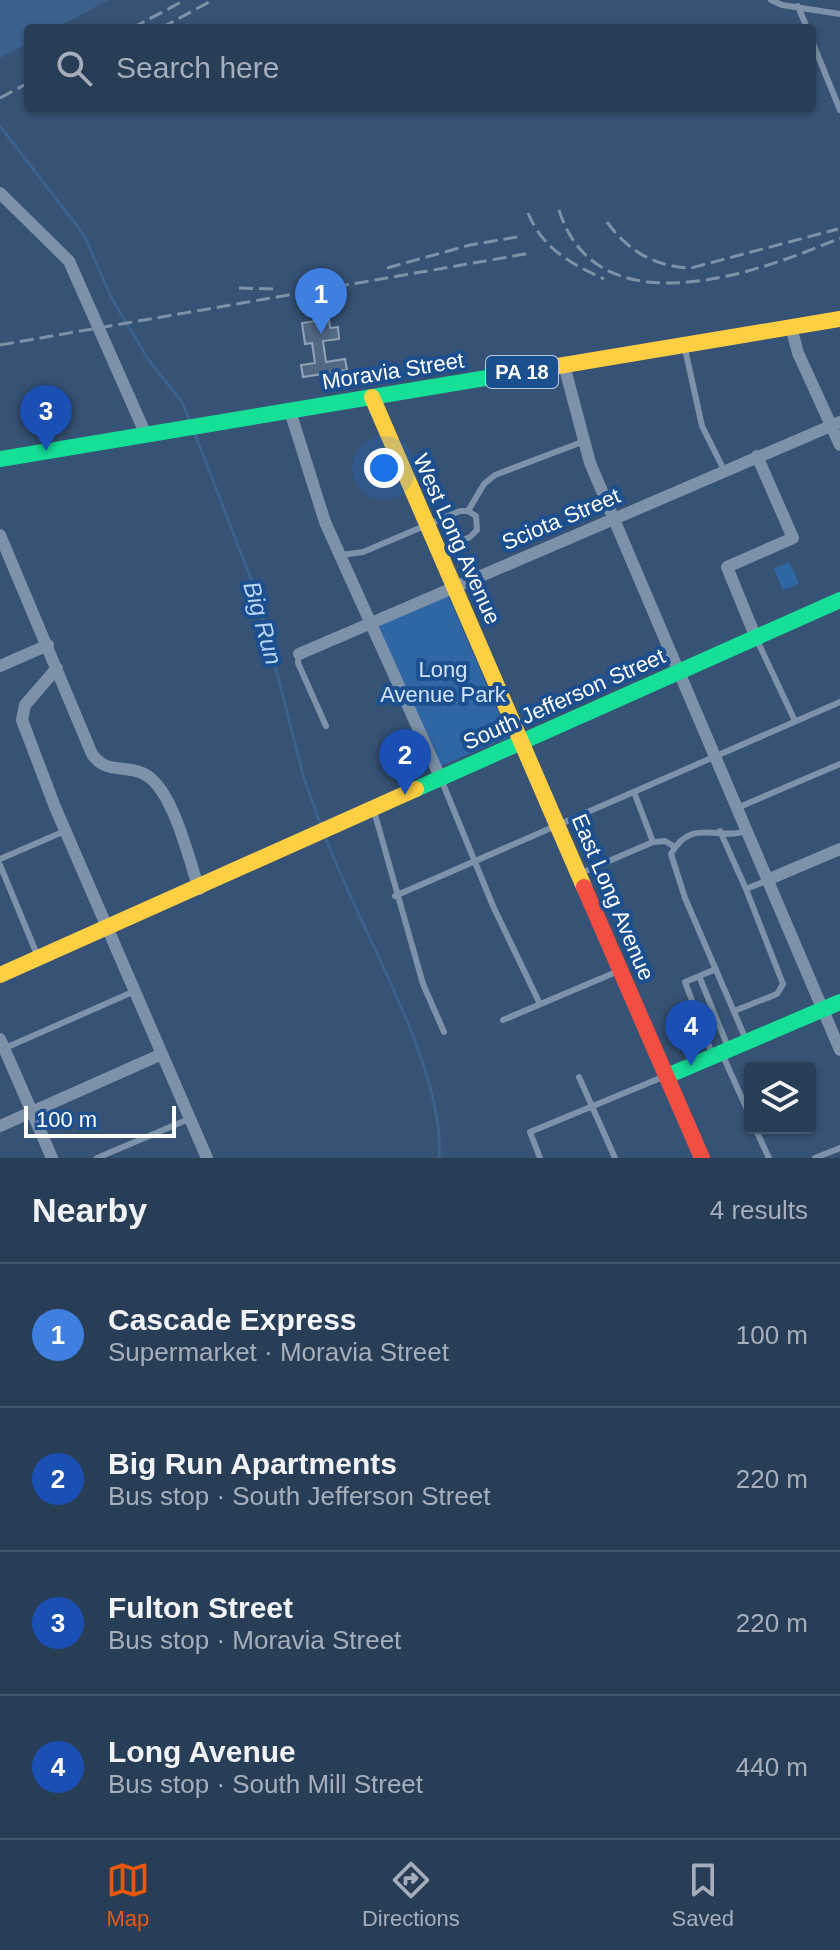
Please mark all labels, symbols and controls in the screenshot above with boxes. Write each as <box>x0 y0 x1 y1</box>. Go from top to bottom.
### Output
search box <box>24 24 816 112</box>
icon: search <box>52 46 96 90</box>
text: Search here <box>116 51 279 84</box>
pin: 1 <box>295 268 347 334</box>
street label: Moravia Street <box>320 347 466 395</box>
road number: PA 18 <box>486 356 558 388</box>
pin: 3 <box>20 385 72 451</box>
your location <box>364 448 404 488</box>
street label: West Long Avenue <box>408 450 506 628</box>
street label: Sciota Street <box>498 483 624 555</box>
water label: Big Run <box>238 578 288 668</box>
street label: South Jefferson Street <box>459 643 669 755</box>
park label: Long Avenue Park <box>380 657 507 707</box>
pin: 2 <box>379 729 431 795</box>
street label: East Long Avenue <box>567 810 659 984</box>
pin: 4 <box>665 1000 717 1066</box>
map controls <box>744 1062 816 1134</box>
button: layers <box>744 1062 816 1134</box>
scale bar <box>24 1102 176 1138</box>
text: 100 m <box>36 1107 97 1132</box>
text: Nearby <box>32 1191 147 1229</box>
text: 4 results <box>710 1195 808 1225</box>
text: Cascade Express <box>108 1303 357 1336</box>
text: 1 <box>51 1320 65 1350</box>
text: 100 m <box>736 1320 808 1350</box>
text: Supermarket · Moravia Street <box>108 1337 449 1367</box>
text: Big Run Apartments <box>108 1447 397 1480</box>
text: 2 <box>51 1464 65 1494</box>
text: 220 m <box>736 1464 808 1494</box>
text: Bus stop · South Jefferson Street <box>108 1481 491 1511</box>
text: Fulton Street <box>108 1591 293 1624</box>
text: 3 <box>51 1608 65 1638</box>
text: 220 m <box>736 1608 808 1638</box>
text: Bus stop · Moravia Street <box>108 1625 401 1655</box>
text: Long Avenue <box>108 1735 296 1768</box>
text: 4 <box>51 1752 65 1782</box>
text: 440 m <box>736 1752 808 1782</box>
text: Bus stop · South Mill Street <box>108 1769 423 1799</box>
tab: Map <box>106 1858 150 1932</box>
tab: Directions <box>362 1858 460 1932</box>
tab: Saved <box>672 1858 734 1932</box>

